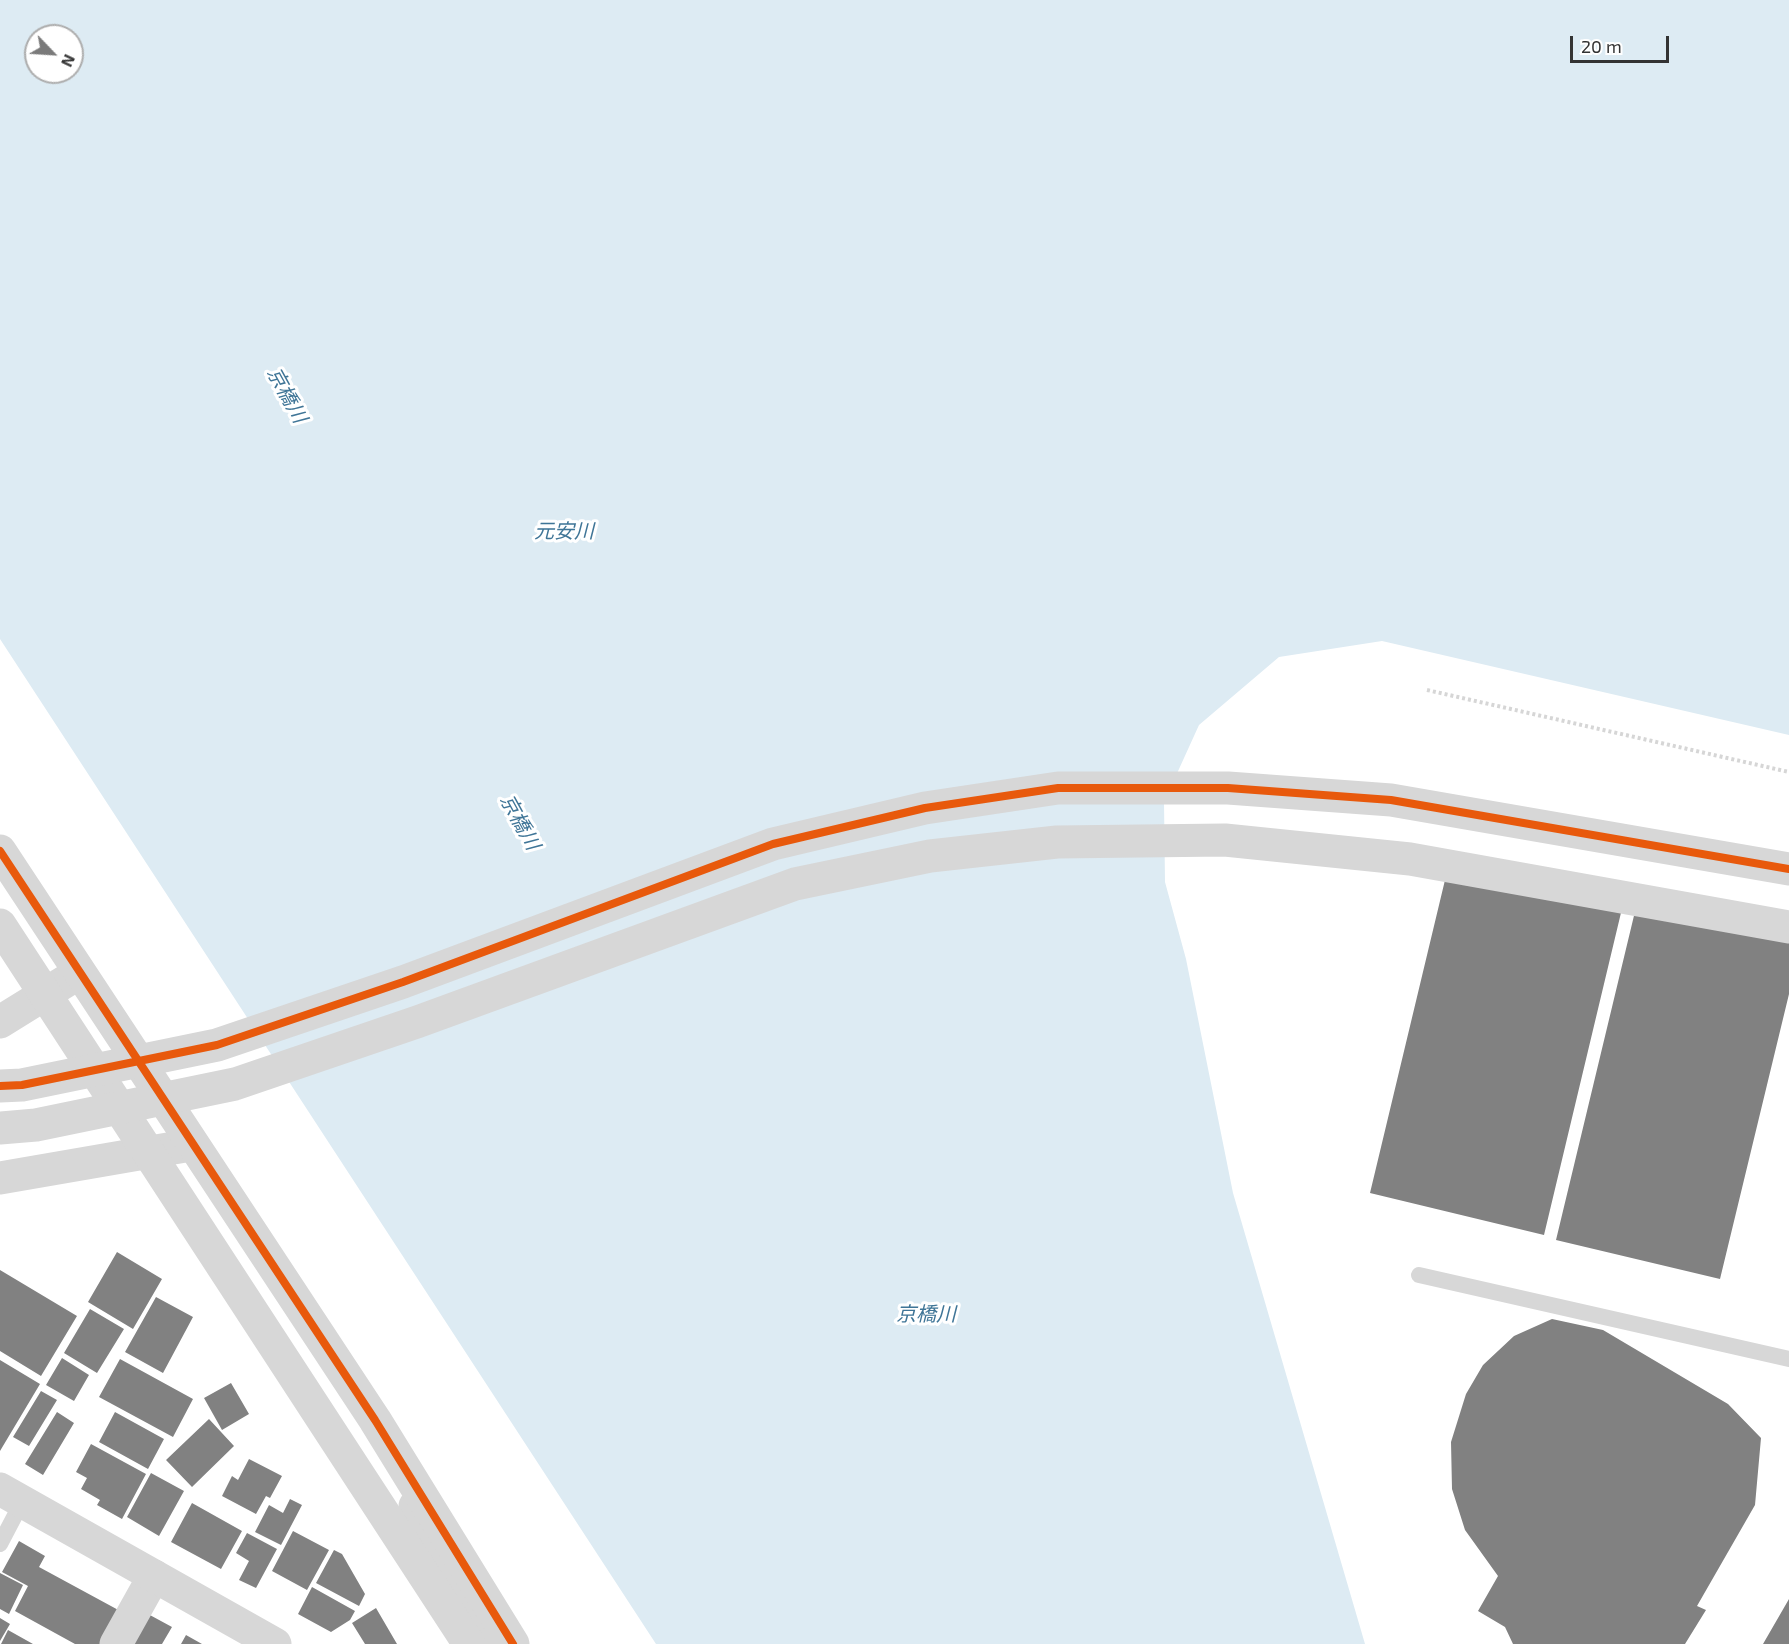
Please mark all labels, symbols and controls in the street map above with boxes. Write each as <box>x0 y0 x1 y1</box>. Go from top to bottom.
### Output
north arrow <box>24 24 84 84</box>
scale bar <box>1573 24 1672 62</box>
text: 20 m <box>1581 35 1622 57</box>
text: N <box>58 52 80 70</box>
water label: 京橋川 <box>262 363 312 427</box>
water label: 元安川 <box>534 519 594 543</box>
water label: 京橋川 <box>495 790 545 854</box>
water label: 京橋川 <box>896 1302 956 1326</box>

